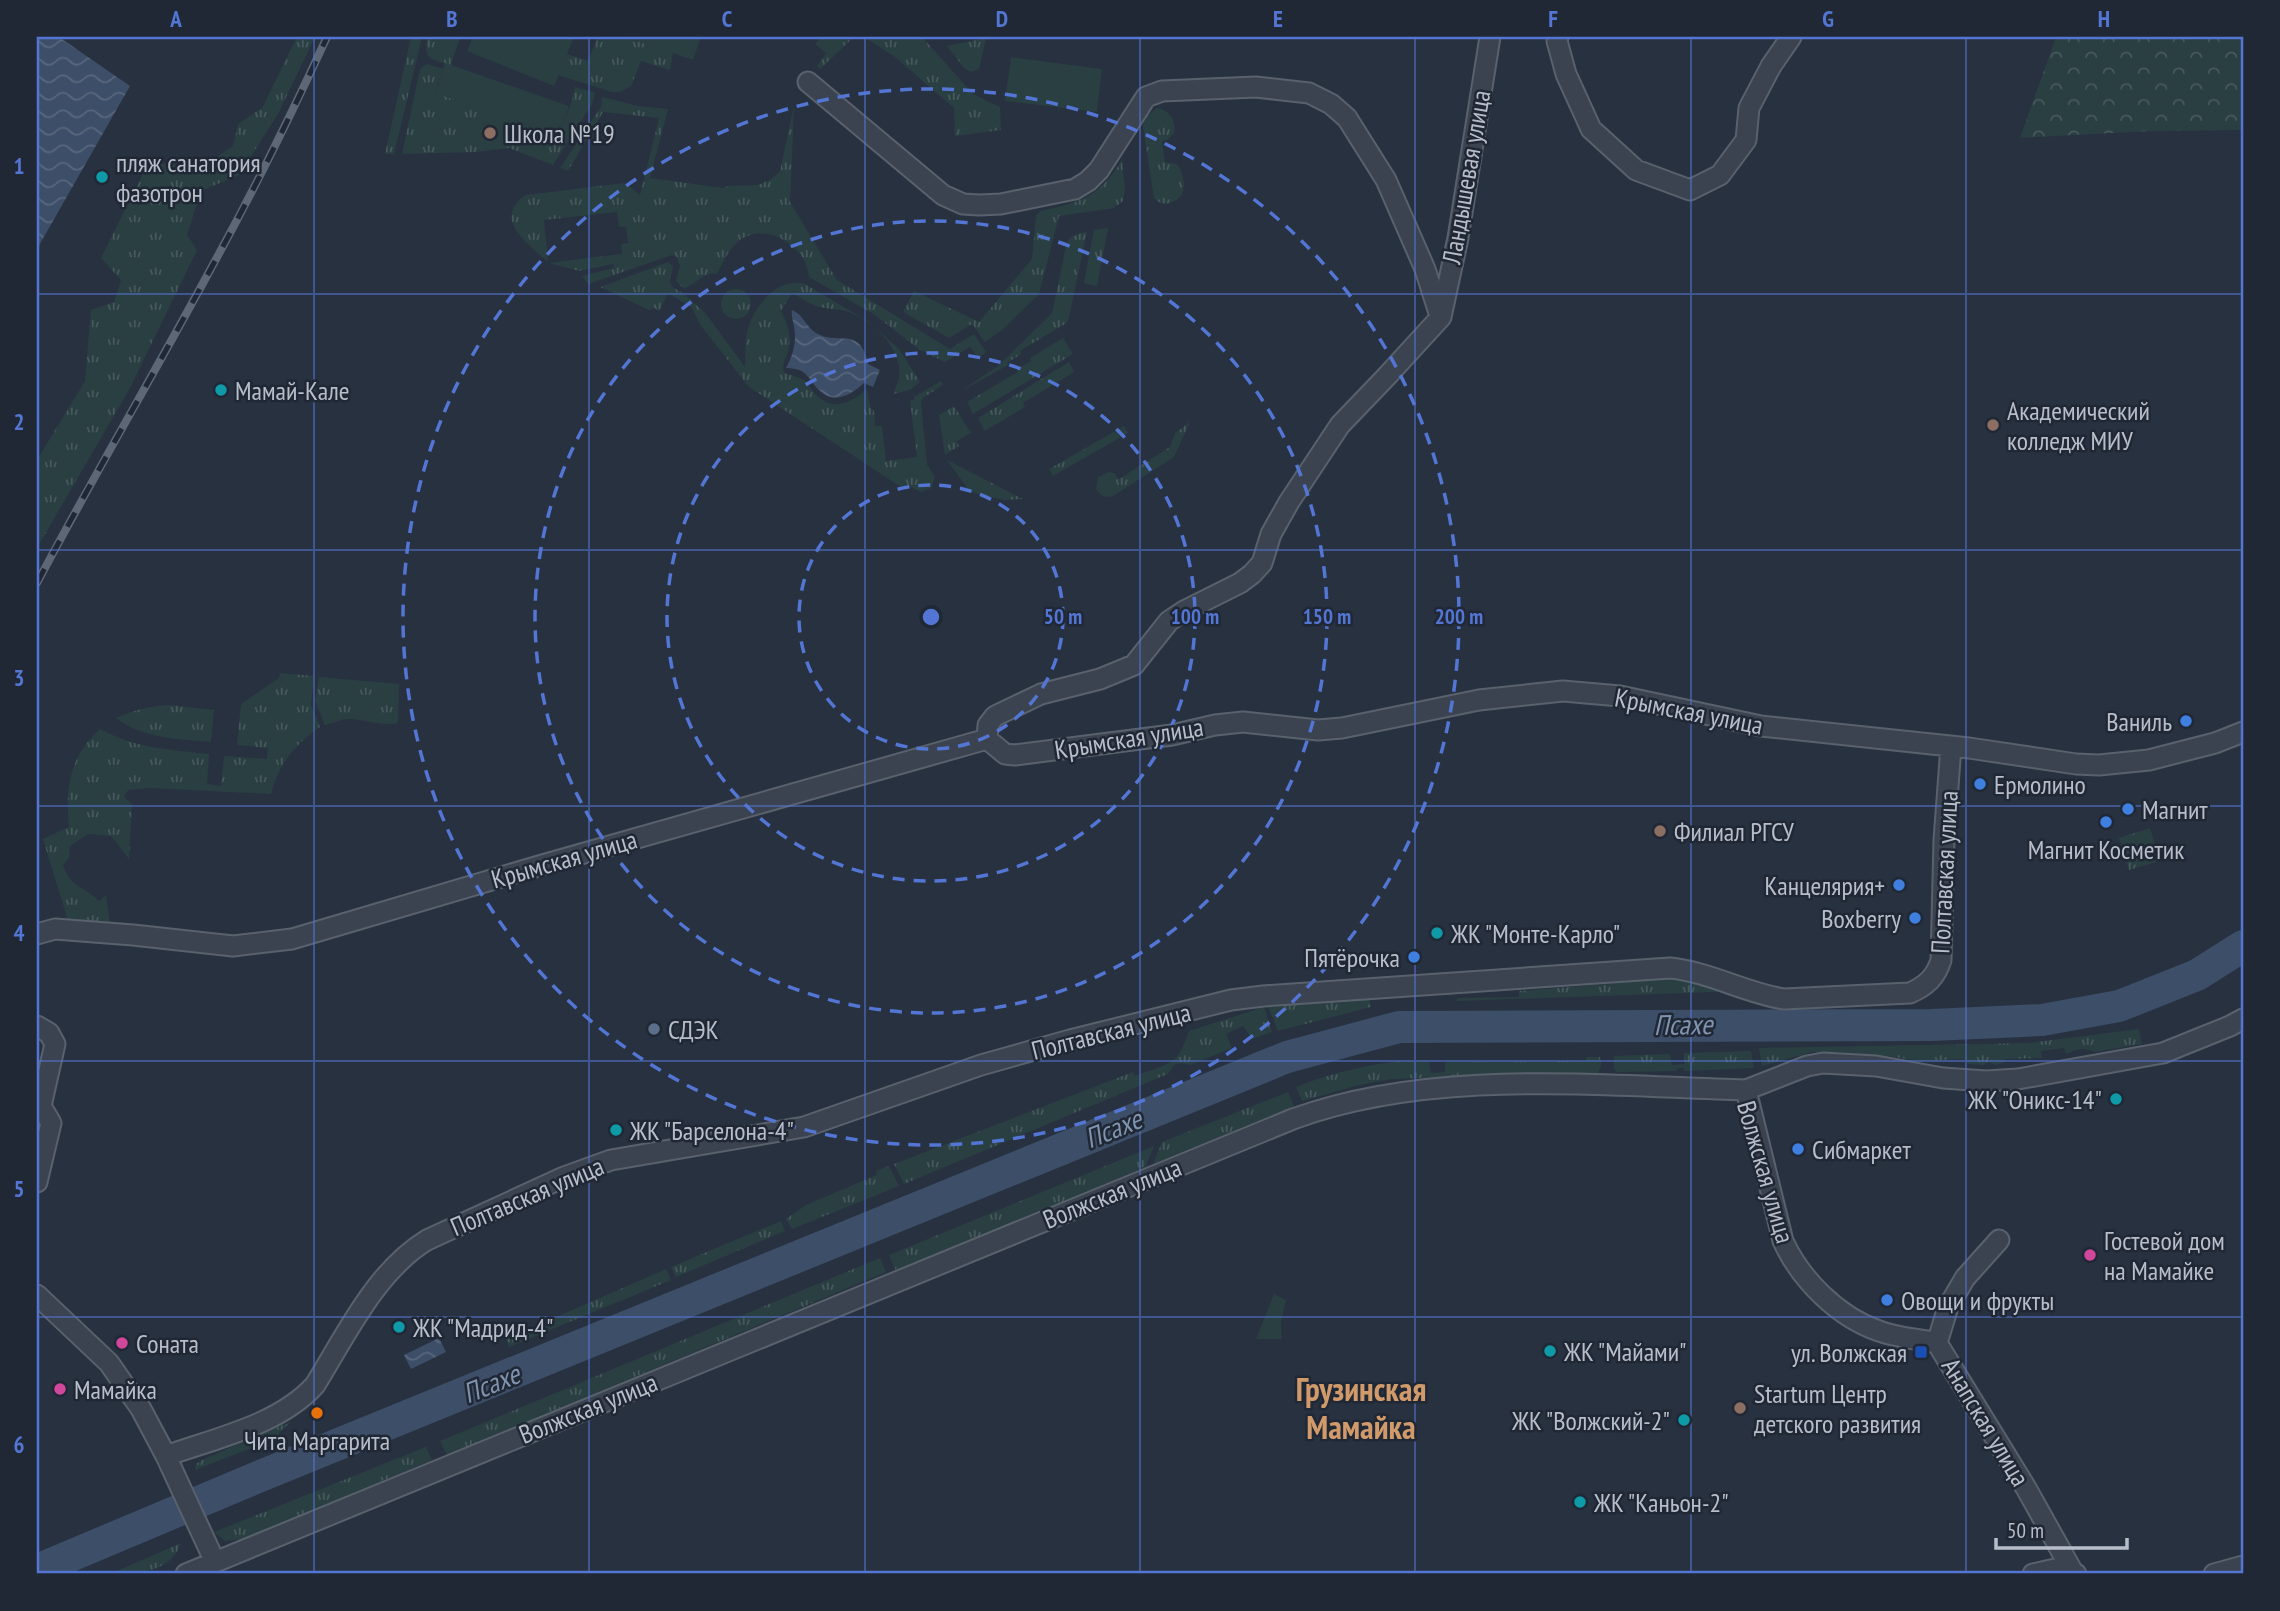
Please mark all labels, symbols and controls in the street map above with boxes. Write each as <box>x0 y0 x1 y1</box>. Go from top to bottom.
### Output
text: A <box>169 4 182 33</box>
text: B <box>446 4 458 33</box>
text: C <box>722 4 733 33</box>
text: D <box>996 4 1008 33</box>
text: E <box>1273 4 1283 33</box>
text: F <box>1548 4 1558 33</box>
text: G <box>1822 4 1834 33</box>
text: H <box>2098 4 2110 33</box>
street label: Ландышевая улица <box>1434 87 1498 267</box>
place label: Школа №19 <box>504 117 615 150</box>
marker: Школа №19 <box>482 125 498 141</box>
place label: пляж санатория фазотрон <box>116 146 261 209</box>
text: 1 <box>14 151 25 180</box>
marker: пляж санатория фазотрон <box>94 169 110 185</box>
place label: Мамай-Кале <box>235 374 349 407</box>
marker: Мамай-Кале <box>213 382 229 398</box>
place label: Академический колледж МИУ <box>2007 394 2150 457</box>
text: 2 <box>14 407 25 436</box>
marker: Академический колледж МИУ <box>1985 417 2001 433</box>
text: 50 m <box>1044 603 1082 630</box>
text: 100 m <box>1171 603 1219 630</box>
text: 150 m <box>1303 603 1351 630</box>
text: 200 m <box>1435 603 1483 630</box>
centre of rings <box>919 605 943 629</box>
text: 3 <box>14 663 25 692</box>
street label: Крымская улица <box>1612 680 1766 742</box>
place label: Ваниль <box>2106 705 2172 738</box>
street label: Крымская улица <box>1052 710 1206 766</box>
marker: Ваниль <box>2178 713 2194 729</box>
place label: Ермолино <box>1994 768 2086 801</box>
marker: Ермолино <box>1972 776 1988 792</box>
street label: Полтавская улица <box>1923 790 1965 954</box>
place label: Магнит <box>2142 793 2208 826</box>
marker: Магнит <box>2120 801 2136 817</box>
marker: Магнит Косметик <box>2098 814 2114 830</box>
place label: Филиал РГСУ <box>1674 815 1794 848</box>
street label: Крымская улица <box>487 822 641 896</box>
marker: Филиал РГСУ <box>1652 823 1668 839</box>
place label: Магнит Косметик <box>2028 833 2184 866</box>
place label: Канцелярия+ <box>1764 869 1885 902</box>
marker: Канцелярия+ <box>1891 877 1907 893</box>
place label: Boxberry <box>1821 902 1901 935</box>
marker: Boxberry <box>1907 910 1923 926</box>
place label: ЖК "Монте-Карло" <box>1450 917 1620 950</box>
text: 4 <box>14 918 25 947</box>
marker: ЖК "Монте-Карло" <box>1429 925 1445 941</box>
place label: Пятёрочка <box>1304 941 1400 974</box>
marker: Пятёрочка <box>1406 949 1422 965</box>
street label: Полтавская улица <box>1028 995 1194 1067</box>
water label: Псахе <box>1653 1005 1715 1043</box>
place label: СДЭК <box>668 1013 719 1046</box>
marker: СДЭК <box>646 1021 662 1037</box>
place label: ЖК "Оникс-14" <box>1967 1083 2102 1116</box>
marker: ЖК "Оникс-14" <box>2108 1091 2124 1107</box>
street label: Волжская улица <box>1730 1097 1802 1247</box>
water label: Псахе <box>1079 1099 1149 1156</box>
place label: ЖК "Барселона-4" <box>629 1114 794 1147</box>
marker: ЖК "Барселона-4" <box>608 1122 624 1138</box>
place label: Сибмаркет <box>1812 1133 1911 1166</box>
marker: Сибмаркет <box>1790 1141 1806 1157</box>
street label: Полтавская улица <box>445 1149 609 1243</box>
street label: Волжская улица <box>1038 1150 1186 1236</box>
text: 5 <box>14 1174 25 1203</box>
place label: Гостевой дом на Мамайке <box>2104 1224 2225 1287</box>
marker: Гостевой дом на Мамайке <box>2082 1247 2098 1263</box>
place label: Овощи и фрукты <box>1901 1284 2054 1317</box>
marker: Овощи и фрукты <box>1879 1292 1895 1308</box>
place label: ЖК "Мадрид-4" <box>412 1311 554 1344</box>
marker: ЖК "Мадрид-4" <box>391 1319 407 1335</box>
place label: Соната <box>136 1327 199 1360</box>
marker: Соната <box>114 1335 130 1351</box>
place label: ЖК "Майами" <box>1563 1335 1687 1368</box>
place label: ул. Волжская <box>1791 1336 1907 1369</box>
marker: ЖК "Майами" <box>1542 1343 1558 1359</box>
marker: ул. Волжская <box>1913 1344 1929 1360</box>
street label: Анапская улица <box>1935 1352 2037 1492</box>
water label: Псахе <box>457 1354 527 1411</box>
street label: Волжская улица <box>514 1365 662 1451</box>
district label: Грузинская Мамайка <box>1296 1367 1426 1448</box>
place label: Мамайка <box>74 1373 157 1406</box>
place label: Startum Центр детского развития <box>1754 1377 1921 1440</box>
marker: Мамайка <box>52 1381 68 1397</box>
marker: Startum Центр детского развития <box>1732 1400 1748 1416</box>
place label: ЖК "Волжский-2" <box>1511 1404 1670 1437</box>
marker: Чита Маргарита <box>309 1405 325 1421</box>
marker: ЖК "Волжский-2" <box>1676 1412 1692 1428</box>
place label: Чита Маргарита <box>244 1424 390 1457</box>
text: 6 <box>14 1430 25 1459</box>
place label: ЖК "Каньон-2" <box>1593 1486 1729 1519</box>
marker: ЖК "Каньон-2" <box>1572 1494 1588 1510</box>
scale bar <box>1996 1506 2128 1550</box>
text: 50 m <box>2007 1517 2044 1544</box>

